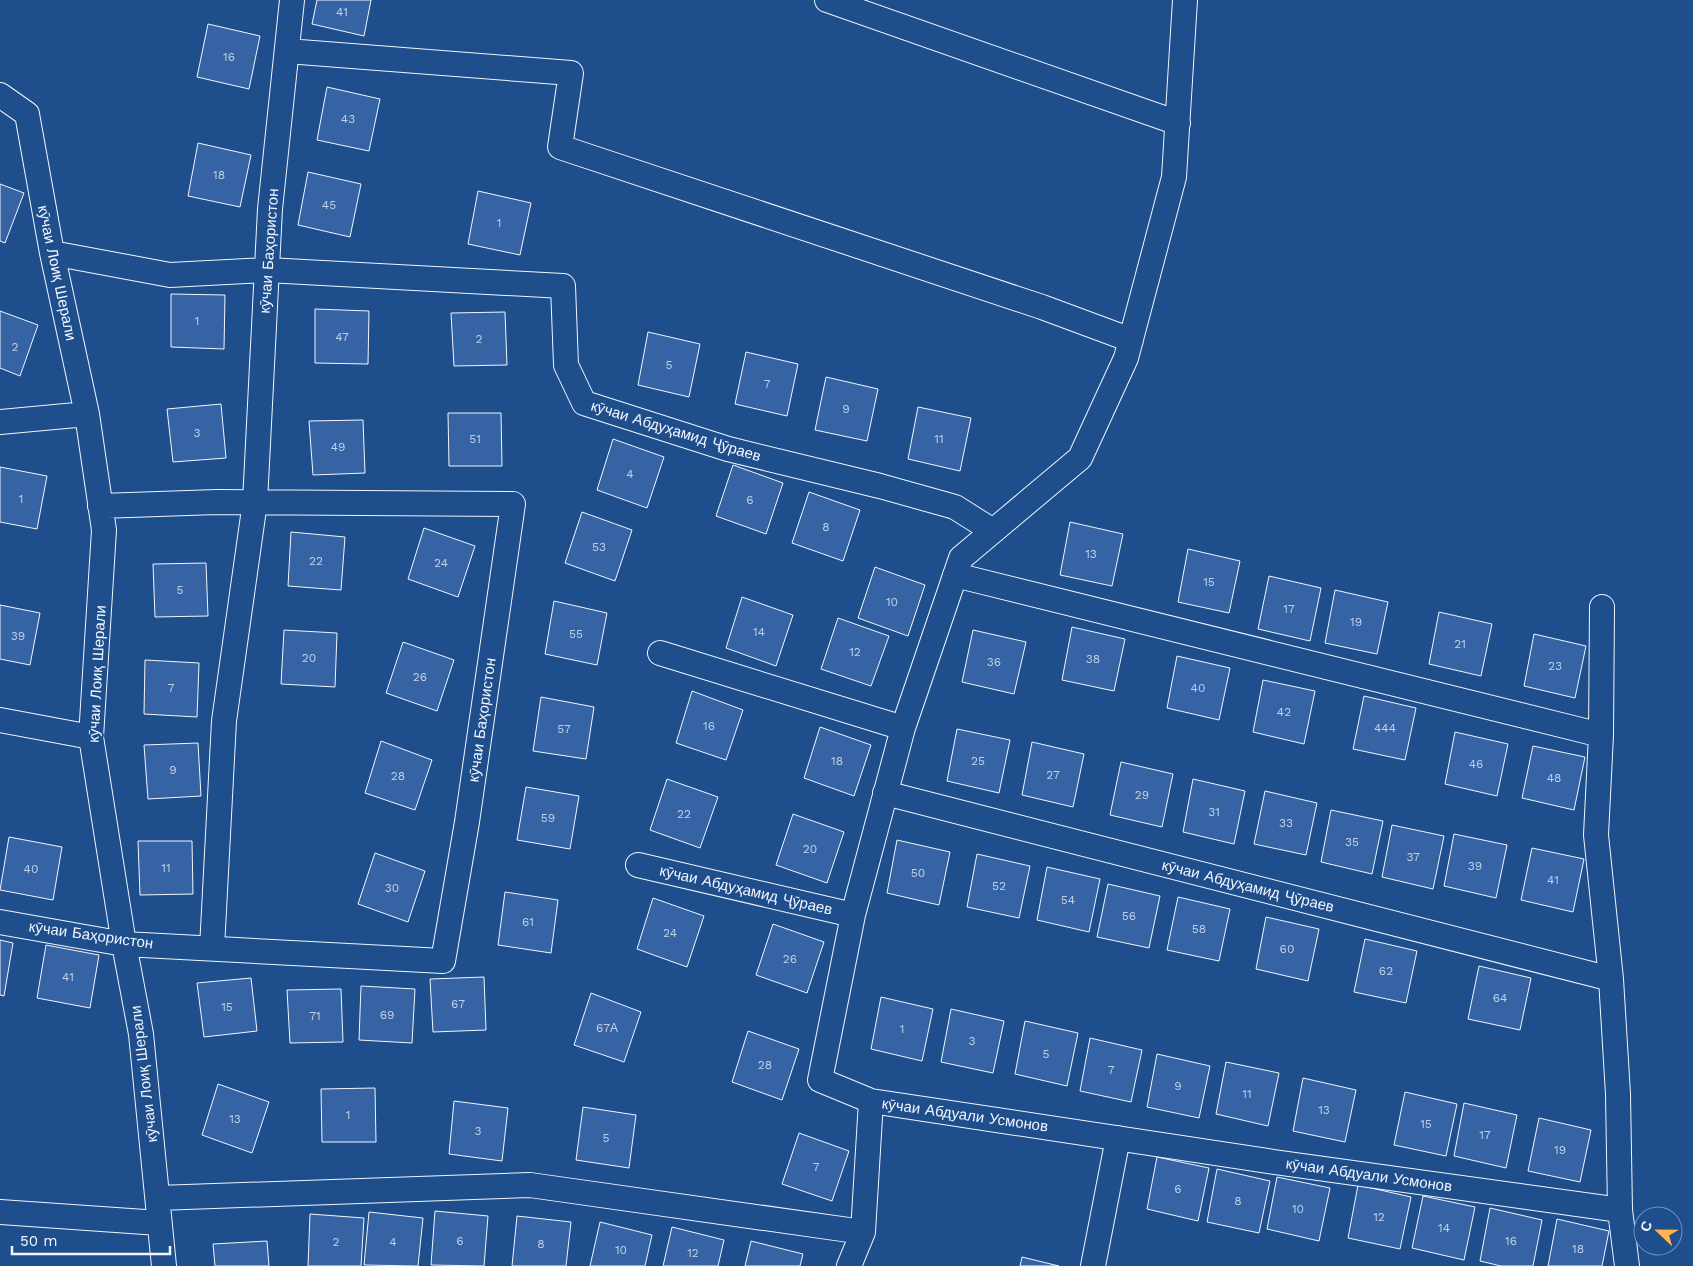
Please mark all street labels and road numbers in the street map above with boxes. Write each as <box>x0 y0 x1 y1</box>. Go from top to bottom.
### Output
street label: кӯчаи Баҳористон <box>256 188 282 314</box>
street label: кӯчаи Лоиқ Шерали <box>34 204 80 342</box>
street label: кӯчаи Абдуҳамид Ҷӯраев <box>589 397 763 465</box>
street label: кӯчаи Лоиқ Шерали <box>84 605 110 743</box>
street label: кӯчаи Баҳористон <box>464 657 500 783</box>
street label: кӯчаи Абдуҳамид Ҷӯраев <box>1160 856 1336 916</box>
street label: кӯчаи Абдуҳамид Ҷӯраев <box>658 861 834 919</box>
street label: кӯчаи Баҳористон <box>28 917 154 953</box>
street label: кӯчаи Лоиқ Шерали <box>127 1004 161 1144</box>
street label: кӯчаи Абдуали Усмонов <box>881 1094 1049 1136</box>
street label: кӯчаи Абдуали Усмонов <box>1285 1154 1453 1196</box>

